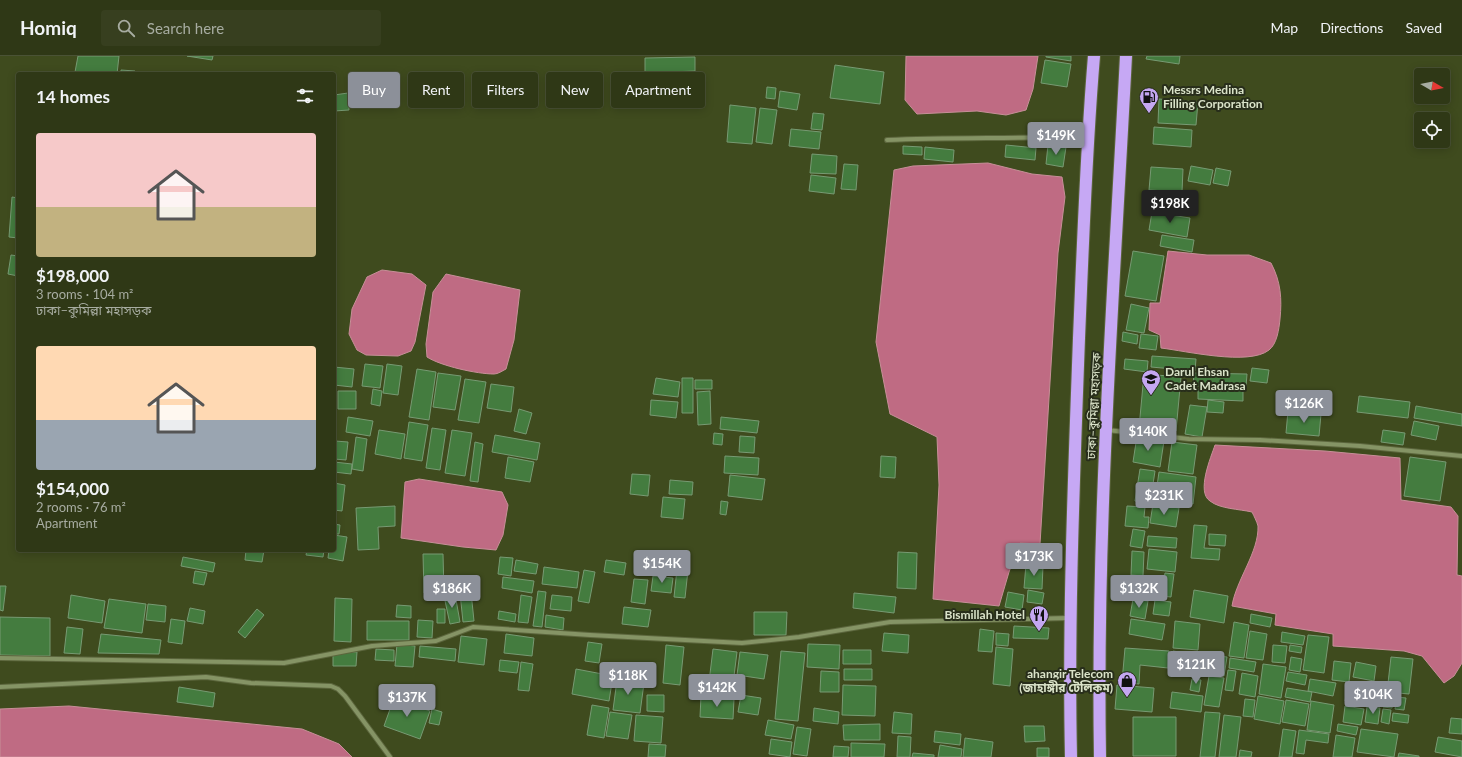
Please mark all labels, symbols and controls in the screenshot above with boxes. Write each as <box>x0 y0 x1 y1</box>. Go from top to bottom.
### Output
search box <box>101 10 381 46</box>
text: Homiq <box>20 16 77 39</box>
icon: search <box>115 17 137 39</box>
text: Search here <box>147 19 224 37</box>
text: Map <box>1271 19 1298 36</box>
text: Directions <box>1320 19 1383 36</box>
text: Saved <box>1405 19 1442 36</box>
north arrow <box>1414 68 1450 104</box>
map controls <box>1414 68 1450 148</box>
chip: Buy <box>348 72 400 108</box>
chip: Rent <box>408 72 464 108</box>
chip: Filters <box>472 72 538 108</box>
chip: New <box>546 72 603 108</box>
chip: Apartment <box>611 72 705 108</box>
place label: Messrs Medina Filling Corporation <box>1163 82 1263 111</box>
icon: filters <box>294 85 316 107</box>
text: 14 homes <box>36 86 110 107</box>
fuel station icon: Messrs Medina Filling Corporation <box>1138 86 1160 114</box>
button: locate <box>1414 112 1450 148</box>
pin: $149K <box>1028 122 1084 156</box>
text: $149K <box>1036 127 1076 143</box>
icon: home <box>140 159 212 231</box>
pin: $198K <box>1142 190 1198 224</box>
text: $198K <box>1150 195 1190 211</box>
text: $198,000 <box>36 265 109 286</box>
text: 3 rooms · 104 m² <box>36 286 133 302</box>
text: ঢাকা–কুমিল্লা মহাসড়ক <box>36 302 152 318</box>
street label: ঢাকা–কুমিল্লা মহাসড়ক <box>1083 352 1105 461</box>
place label: Darul Ehsan Cadet Madrasa <box>1165 364 1246 393</box>
school or university icon: Darul Ehsan Cadet Madrasa <box>1140 368 1162 396</box>
icon: home <box>140 372 212 444</box>
pin: $126K <box>1276 390 1332 424</box>
text: $126K <box>1284 395 1324 411</box>
pin: $140K <box>1120 418 1176 452</box>
text: $140K <box>1128 423 1168 439</box>
text: $154,000 <box>36 478 109 499</box>
pin: $231K <box>1136 482 1192 516</box>
text: $231K <box>1144 487 1184 503</box>
text: 2 rooms · 76 m² <box>36 499 126 515</box>
text: Apartment <box>36 515 97 531</box>
pin: $173K <box>1006 543 1062 577</box>
text: $173K <box>1014 548 1054 564</box>
pin: $154K <box>634 550 690 584</box>
text: $154K <box>642 555 682 571</box>
pin: $186K <box>424 575 480 609</box>
pin: $132K <box>1111 575 1167 609</box>
text: $186K <box>432 580 472 596</box>
text: $132K <box>1119 580 1159 596</box>
restaurant icon: Bismillah Hotel <box>1028 604 1050 632</box>
place label: Bismillah Hotel <box>944 607 1025 622</box>
pin: $121K <box>1168 651 1224 685</box>
text: $121K <box>1176 656 1216 672</box>
pin: $118K <box>600 662 656 696</box>
place label: ahangir Telecom (জাহাঙ্গীর টেলিকম) <box>1019 666 1113 695</box>
text: $118K <box>608 667 648 683</box>
shop icon: ahangir Telecom (জাহাঙ্গীর টেলিকম) <box>1116 670 1138 698</box>
pin: $142K <box>689 674 745 708</box>
text: $142K <box>697 679 737 695</box>
pin: $104K <box>1345 681 1401 715</box>
pin: $137K <box>379 684 435 718</box>
text: $104K <box>1353 686 1393 702</box>
text: $137K <box>387 689 427 705</box>

